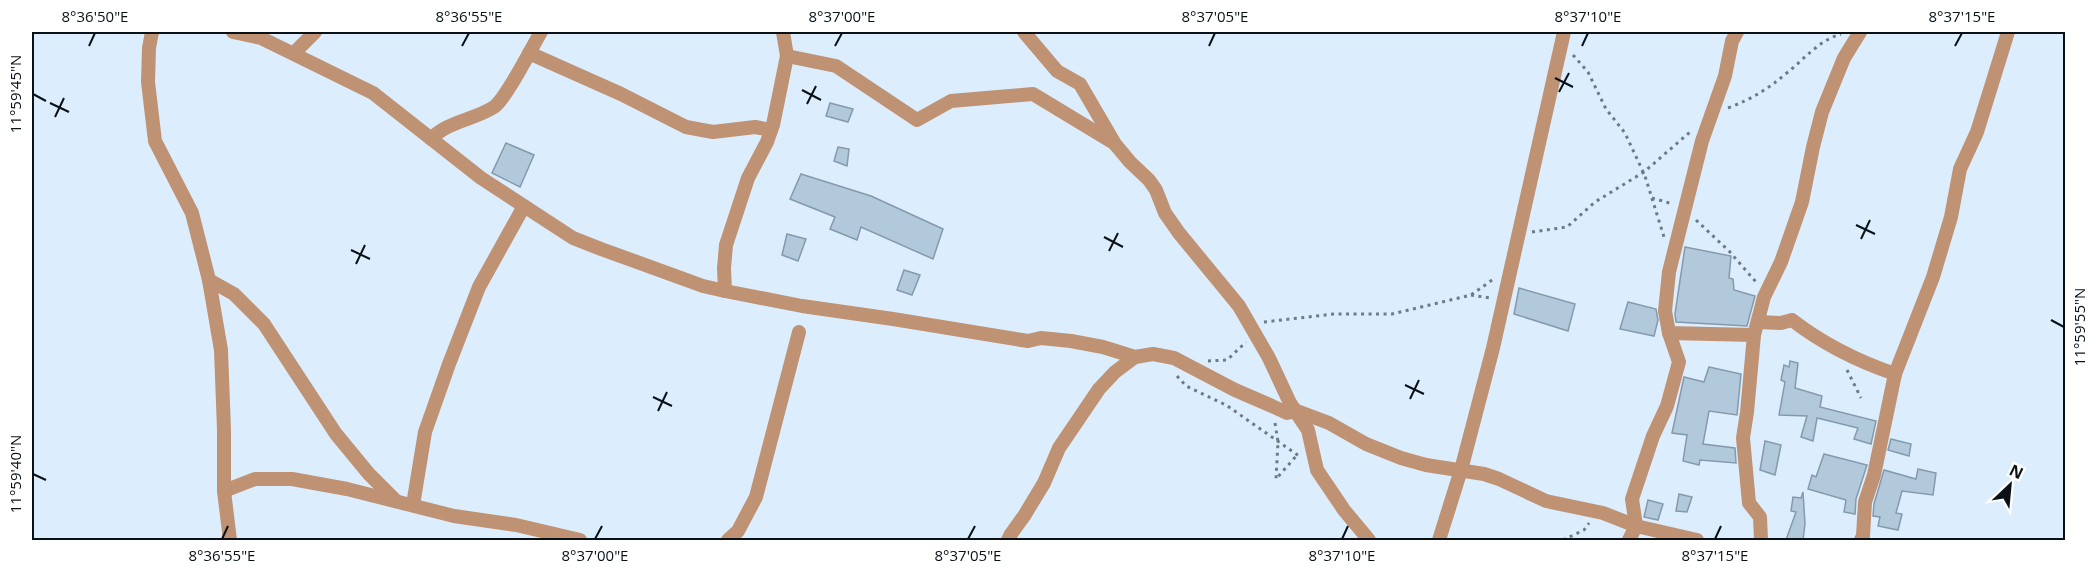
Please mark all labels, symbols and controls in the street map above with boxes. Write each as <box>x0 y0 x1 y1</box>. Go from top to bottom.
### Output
text: 8°36'50"E <box>62 6 128 26</box>
text: 8°36'55"E <box>436 6 502 26</box>
text: 8°37'00"E <box>809 6 875 26</box>
text: 8°37'05"E <box>1182 6 1248 26</box>
text: 8°37'10"E <box>1555 6 1621 26</box>
text: 8°37'15"E <box>1929 6 1995 26</box>
text: 11°59'45"N <box>5 55 25 133</box>
text: 11°59'55"N <box>2069 288 2089 366</box>
text: 11°59'40"N <box>5 435 25 513</box>
north arrow <box>1980 455 2040 515</box>
text: N <box>2006 459 2027 484</box>
text: 8°36'55"E <box>189 545 255 565</box>
text: 8°37'00"E <box>562 545 628 565</box>
text: 8°37'05"E <box>935 545 1001 565</box>
text: 8°37'10"E <box>1309 545 1375 565</box>
text: 8°37'15"E <box>1682 545 1748 565</box>

